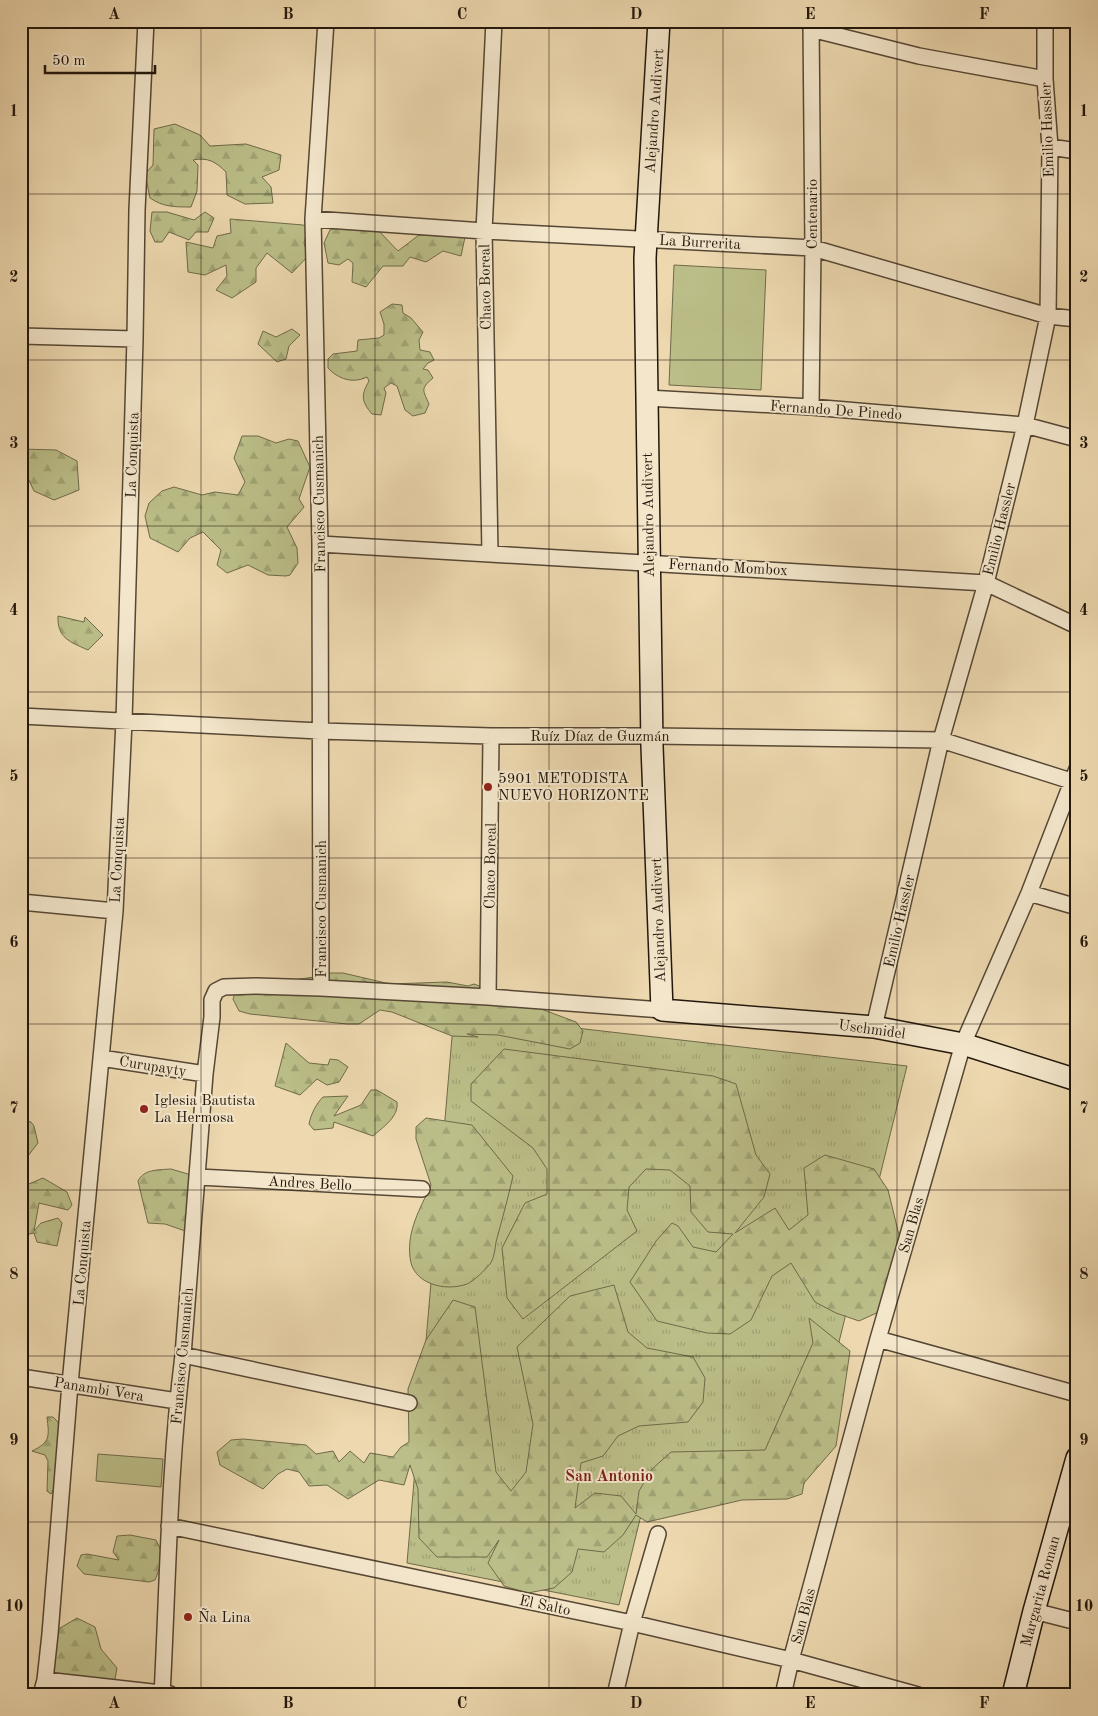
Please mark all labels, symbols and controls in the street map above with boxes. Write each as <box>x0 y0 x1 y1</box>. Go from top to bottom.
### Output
text: A <box>108 7 120 23</box>
text: B <box>282 7 294 23</box>
text: C <box>457 7 467 23</box>
text: D <box>630 7 642 23</box>
text: E <box>804 7 816 23</box>
text: F <box>979 7 990 23</box>
scale bar <box>45 42 155 74</box>
street label: Alejandro Audivert <box>644 48 667 174</box>
text: 50 m <box>52 54 86 69</box>
street label: Emilio Hassler <box>1039 82 1058 178</box>
text: 1 <box>9 104 19 120</box>
text: 1 <box>1079 104 1089 120</box>
street label: Centenario <box>806 179 821 249</box>
street label: La Burrerita <box>659 234 742 253</box>
street label: Chaco Boreal <box>478 244 495 330</box>
text: 2 <box>9 270 19 286</box>
text: 2 <box>1079 270 1089 286</box>
street label: Fernando De Pinedo <box>769 399 903 424</box>
street label: La Conquista <box>125 411 143 498</box>
street label: Francisco Cusmanich <box>312 435 329 573</box>
text: 3 <box>9 436 19 452</box>
text: 3 <box>1079 436 1089 452</box>
street label: Alejandro Audivert <box>641 452 658 578</box>
street label: Emilio Hassler <box>982 481 1019 577</box>
street label: Fernando Mombox <box>668 558 788 579</box>
text: 4 <box>9 603 19 619</box>
text: 4 <box>1079 603 1089 619</box>
street label: Ruíz Díaz de Guzmán <box>530 730 670 745</box>
text: 5 <box>9 769 19 785</box>
text: 5 <box>1079 769 1089 785</box>
place label: 5901 METODISTA NUEVO HORIZONTE <box>498 772 649 804</box>
marker: 5901 METODISTA NUEVO HORIZONTE <box>482 781 494 793</box>
street label: La Conquista <box>109 816 128 903</box>
street label: Chaco Boreal <box>483 823 500 909</box>
street label: Francisco Cusmanich <box>315 840 330 978</box>
street label: Alejandro Audivert <box>650 857 669 983</box>
street label: Emilio Hassler <box>882 873 919 970</box>
text: 6 <box>9 935 19 951</box>
text: 6 <box>1079 935 1089 951</box>
street label: Uschmidel <box>837 1018 906 1043</box>
street label: Curupayty <box>118 1055 188 1080</box>
place label: Iglesia Bautista La Hermosa <box>154 1094 256 1126</box>
text: 7 <box>9 1101 19 1117</box>
text: 7 <box>1079 1101 1089 1117</box>
marker: Iglesia Bautista La Hermosa <box>138 1103 150 1115</box>
street label: Andres Bello <box>268 1175 352 1194</box>
street label: San Blas <box>897 1196 928 1255</box>
street label: La Conquista <box>72 1219 95 1307</box>
text: 8 <box>9 1267 19 1283</box>
text: 8 <box>1079 1267 1089 1283</box>
street label: Francisco Cusmanich <box>170 1287 197 1425</box>
street label: Panambi Vera <box>53 1376 145 1405</box>
text: 9 <box>9 1433 19 1449</box>
text: 9 <box>1079 1433 1089 1449</box>
district label: San Antonio <box>565 1469 653 1485</box>
street label: Margarita Roman <box>1019 1534 1063 1649</box>
street label: San Blas <box>790 1587 819 1646</box>
street label: El Salto <box>518 1594 572 1619</box>
text: 10 <box>5 1599 23 1615</box>
text: 10 <box>1075 1599 1093 1615</box>
place label: Ña Lina <box>198 1608 251 1626</box>
marker: Ña Lina <box>182 1611 194 1623</box>
text: A <box>108 1696 120 1712</box>
text: B <box>282 1696 294 1712</box>
text: C <box>457 1696 467 1712</box>
text: D <box>630 1696 642 1712</box>
text: E <box>804 1696 816 1712</box>
text: F <box>979 1696 990 1712</box>

